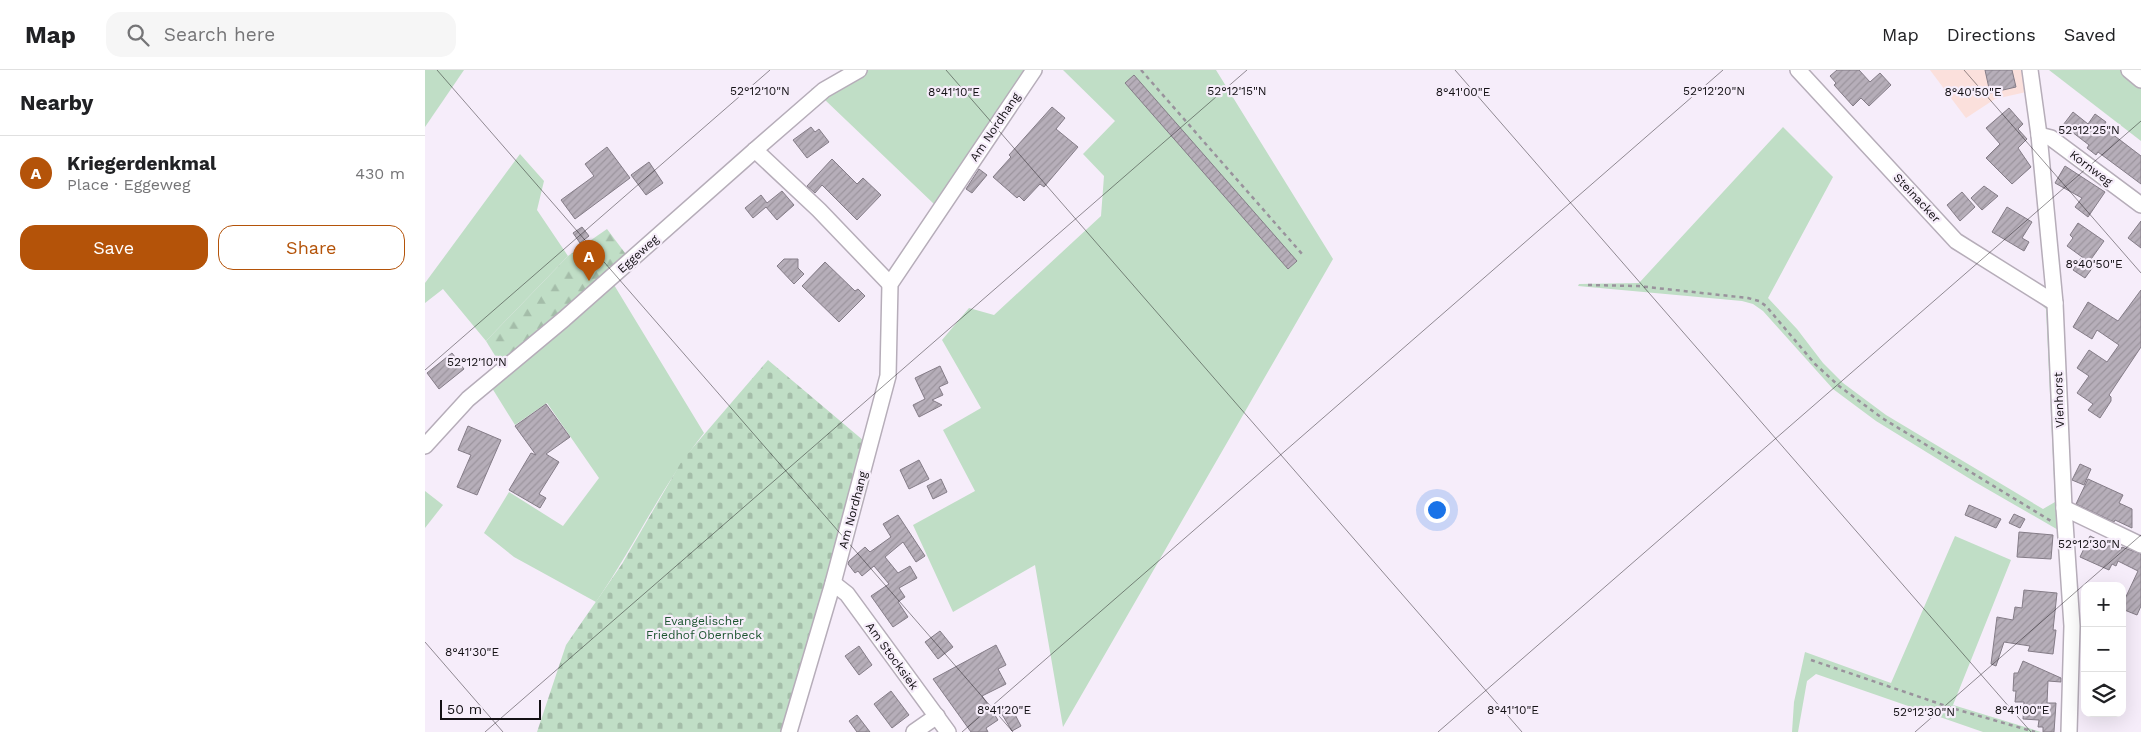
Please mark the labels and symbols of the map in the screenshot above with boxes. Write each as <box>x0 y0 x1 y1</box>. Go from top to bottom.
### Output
text: 52°12'10"N <box>730 84 790 98</box>
text: 52°12'15"N <box>1207 84 1267 98</box>
text: 52°12'20"N <box>1683 84 1745 98</box>
text: 8°41'10"E <box>928 85 980 99</box>
text: 8°41'00"E <box>1436 85 1491 99</box>
text: 8°40'50"E <box>1944 85 2002 99</box>
street label: Am Nordhang <box>967 90 1023 164</box>
text: 52°12'25"N <box>2058 123 2120 137</box>
street label: Kornweg <box>2067 147 2116 189</box>
street label: Steinacker <box>1891 170 1943 226</box>
street label: Eggeweg <box>615 232 662 276</box>
pin: A <box>573 240 605 281</box>
text: 8°40'50"E <box>2065 257 2123 271</box>
text: 52°12'10"N <box>447 355 507 369</box>
street label: Vienhorst <box>2051 372 2067 428</box>
street label: Am Nordhang <box>836 469 870 550</box>
your location <box>1424 497 1450 523</box>
text: 52°12'30"N <box>2058 537 2120 551</box>
park label: Evangelischer Friedhof Obernbeck <box>646 614 762 642</box>
street label: Am Stocksiek <box>863 620 921 693</box>
text: 8°41'30"E <box>445 645 499 659</box>
scale bar <box>440 697 541 720</box>
text: 8°41'20"E <box>977 703 1031 717</box>
text: 8°41'10"E <box>1487 703 1539 717</box>
text: 8°41'00"E <box>1995 703 2050 717</box>
text: 52°12'30"N <box>1893 705 1955 719</box>

